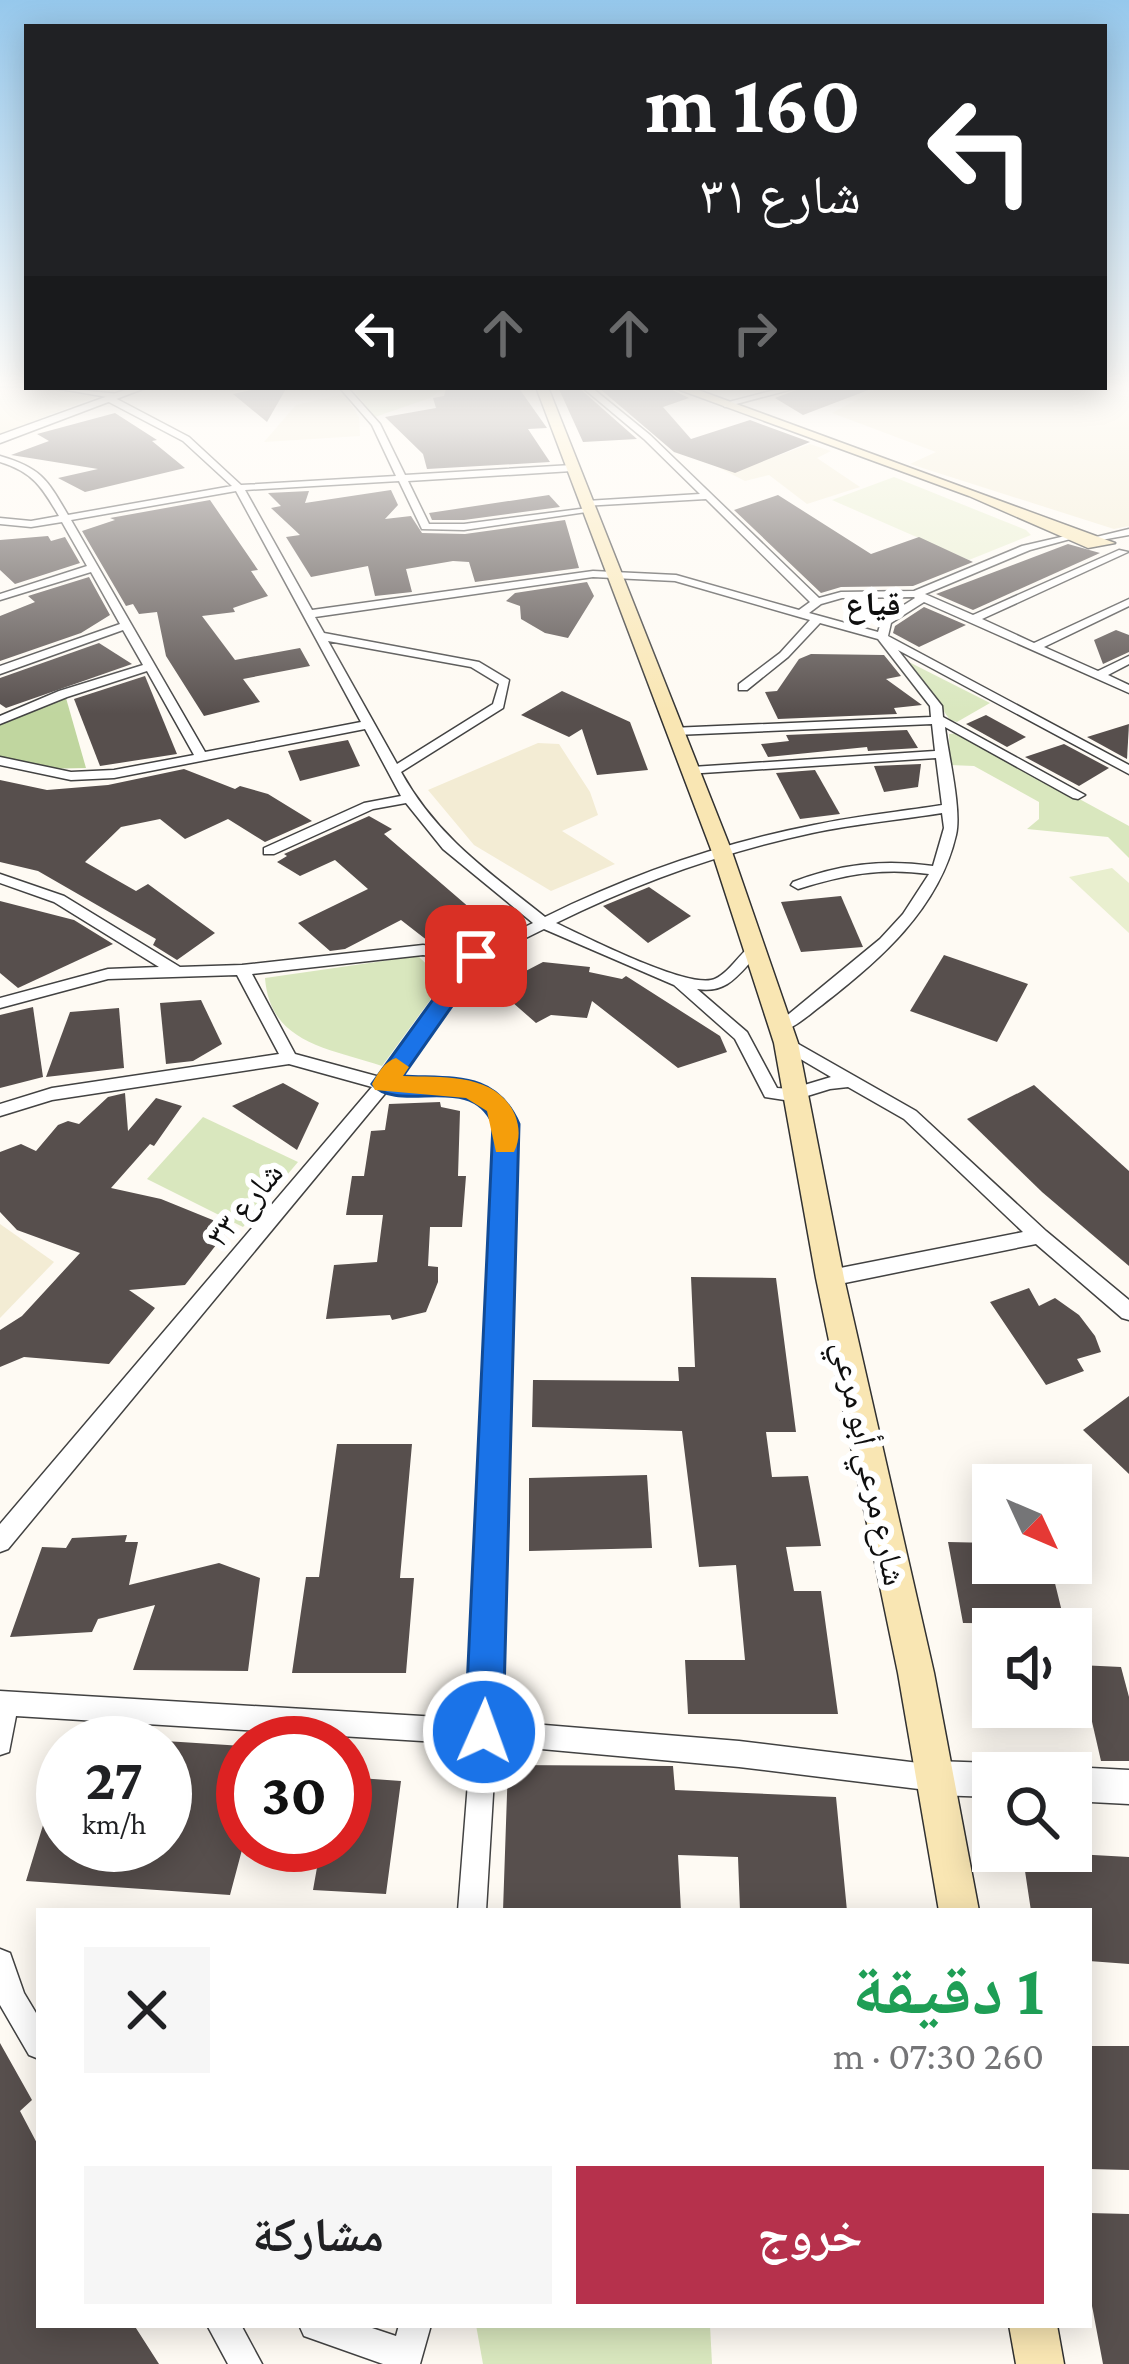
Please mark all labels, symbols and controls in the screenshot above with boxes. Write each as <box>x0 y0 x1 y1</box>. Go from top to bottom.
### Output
text: 160 m <box>645 57 861 150</box>
icon: left <box>903 72 1059 228</box>
text: شارع ٣١ <box>700 165 861 225</box>
icon: left <box>344 300 410 366</box>
icon: ahead <box>470 300 536 366</box>
icon: ahead <box>596 300 662 366</box>
icon: right <box>722 300 788 366</box>
district label: قياع <box>845 585 901 625</box>
pin <box>425 905 527 1007</box>
icon: arrive <box>443 923 509 989</box>
street label: شارع ٣٣ <box>198 1154 291 1255</box>
street label: شارع مرعي أبو مرعي <box>819 1337 914 1590</box>
north arrow <box>972 1464 1092 1584</box>
map controls <box>972 1464 1092 1872</box>
button: sound <box>972 1608 1092 1728</box>
position arrow <box>421 1669 547 1795</box>
speed limit sign: 30 <box>216 1716 372 1872</box>
text: 27 <box>85 1745 143 1812</box>
button: search <box>972 1752 1092 1872</box>
text: km/h <box>82 1807 146 1840</box>
button: close <box>84 1947 210 2073</box>
text: 1 دقيقة <box>852 1949 1044 2029</box>
text: 260 m · 07:30 <box>833 2034 1044 2077</box>
button: مشاركة <box>84 2166 552 2304</box>
button: خروج <box>576 2166 1044 2304</box>

